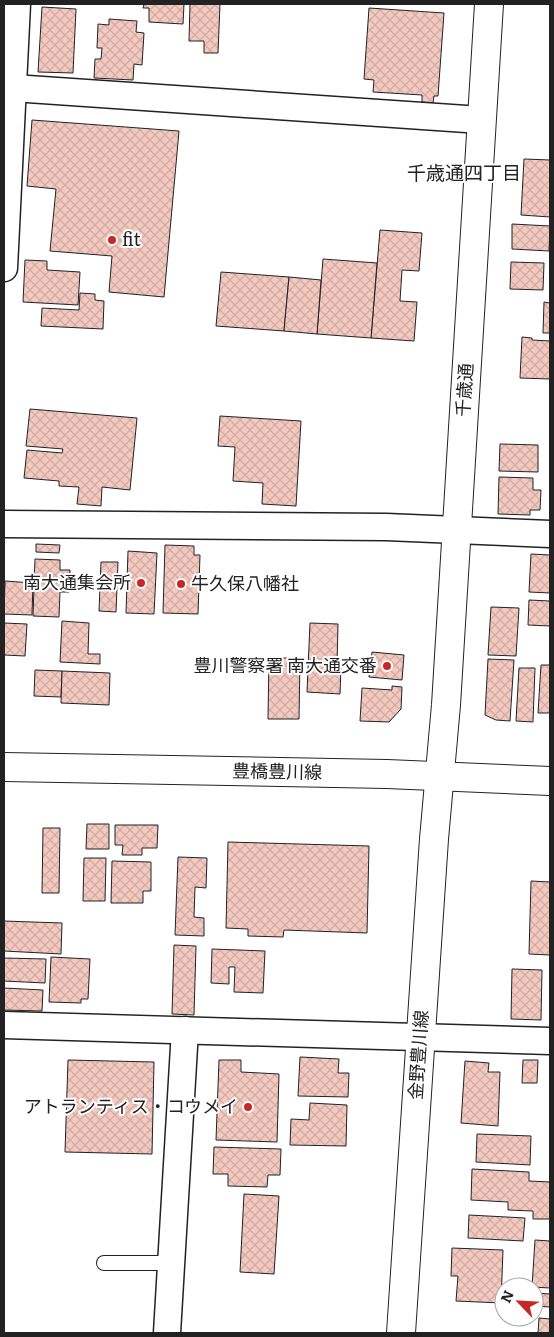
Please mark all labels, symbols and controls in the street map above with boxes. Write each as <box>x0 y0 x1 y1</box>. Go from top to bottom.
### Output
district label: 千歳通四丁目 <box>407 158 521 186</box>
place label: fit <box>122 225 141 252</box>
marker: fit <box>106 234 118 246</box>
street label: 千歳通 <box>448 362 479 418</box>
place label: 南大通集会所 <box>23 568 131 595</box>
place label: 牛久保八幡社 <box>191 569 299 596</box>
marker: 南大通集会所 <box>135 577 147 589</box>
marker: 牛久保八幡社 <box>175 578 187 590</box>
place label: 豊川警察署 南大通交番 <box>193 651 377 678</box>
marker: 豊川警察署 南大通交番 <box>381 660 393 672</box>
street label: 豊橋豊川線 <box>232 756 322 785</box>
street label: 金野豊川線 <box>401 1009 434 1101</box>
place label: アトランティス・コウメイ <box>24 1092 238 1119</box>
marker: アトランティス・コウメイ <box>242 1101 254 1113</box>
north arrow <box>494 1277 544 1327</box>
text: N <box>495 1286 518 1306</box>

